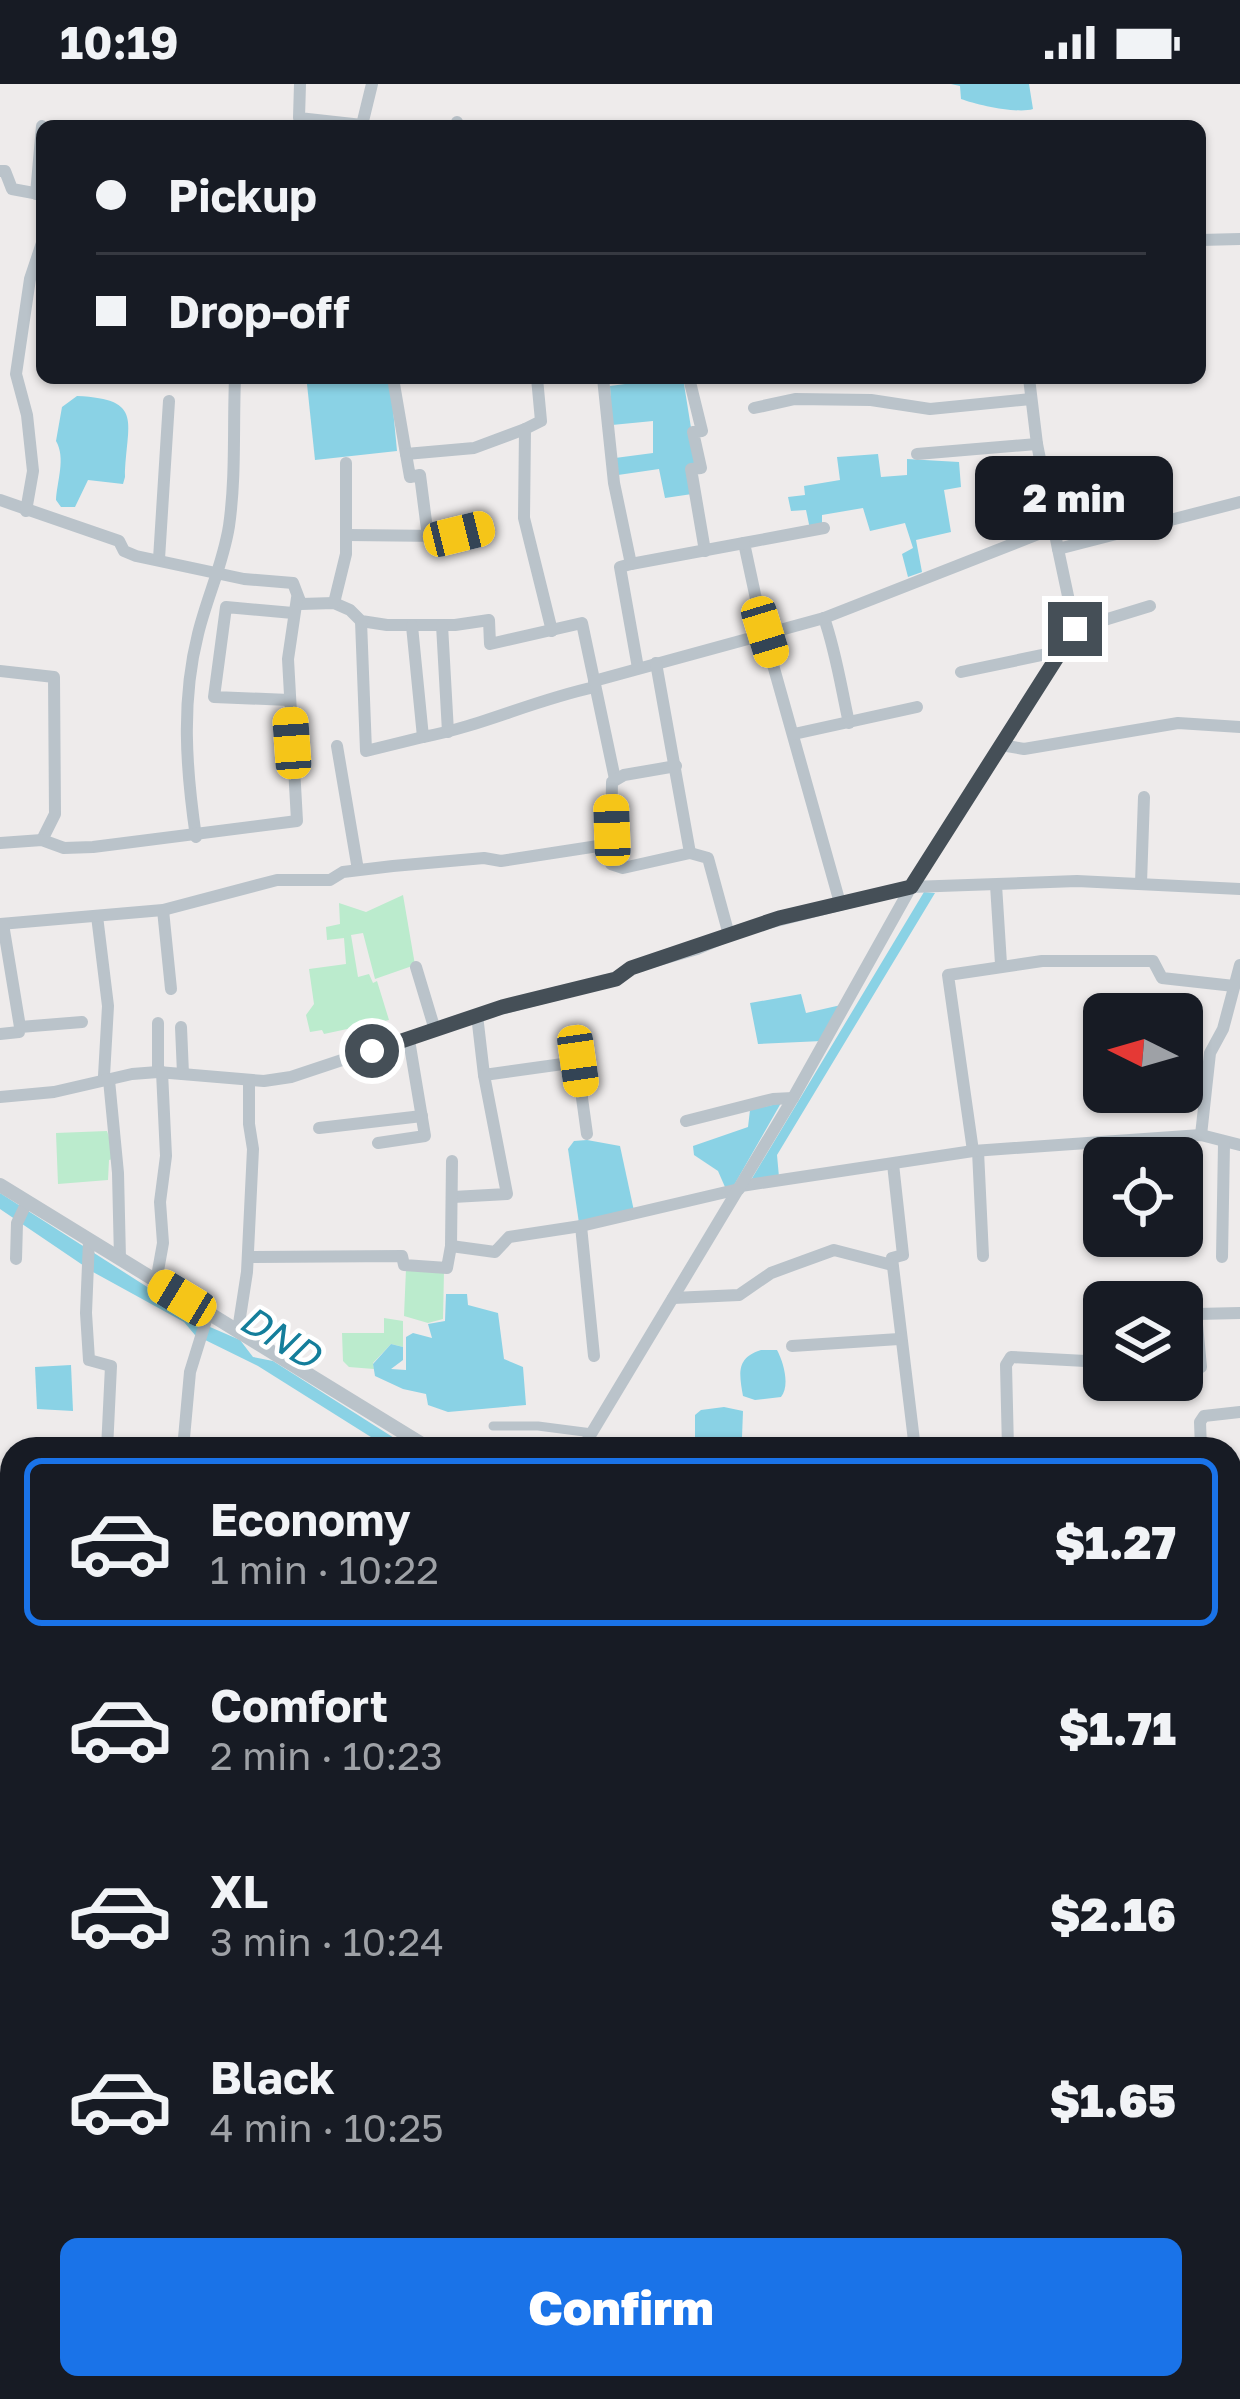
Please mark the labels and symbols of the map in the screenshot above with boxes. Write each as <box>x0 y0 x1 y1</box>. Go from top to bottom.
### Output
callout: 2 min <box>976 455 1174 539</box>
car <box>420 508 498 560</box>
car <box>737 592 793 672</box>
route end <box>1048 602 1102 656</box>
car <box>272 706 312 780</box>
car <box>593 793 631 867</box>
north arrow <box>1083 993 1203 1113</box>
car <box>555 1023 601 1099</box>
route start <box>345 1024 399 1078</box>
car <box>142 1264 222 1332</box>
water label: DND <box>232 1295 331 1380</box>

